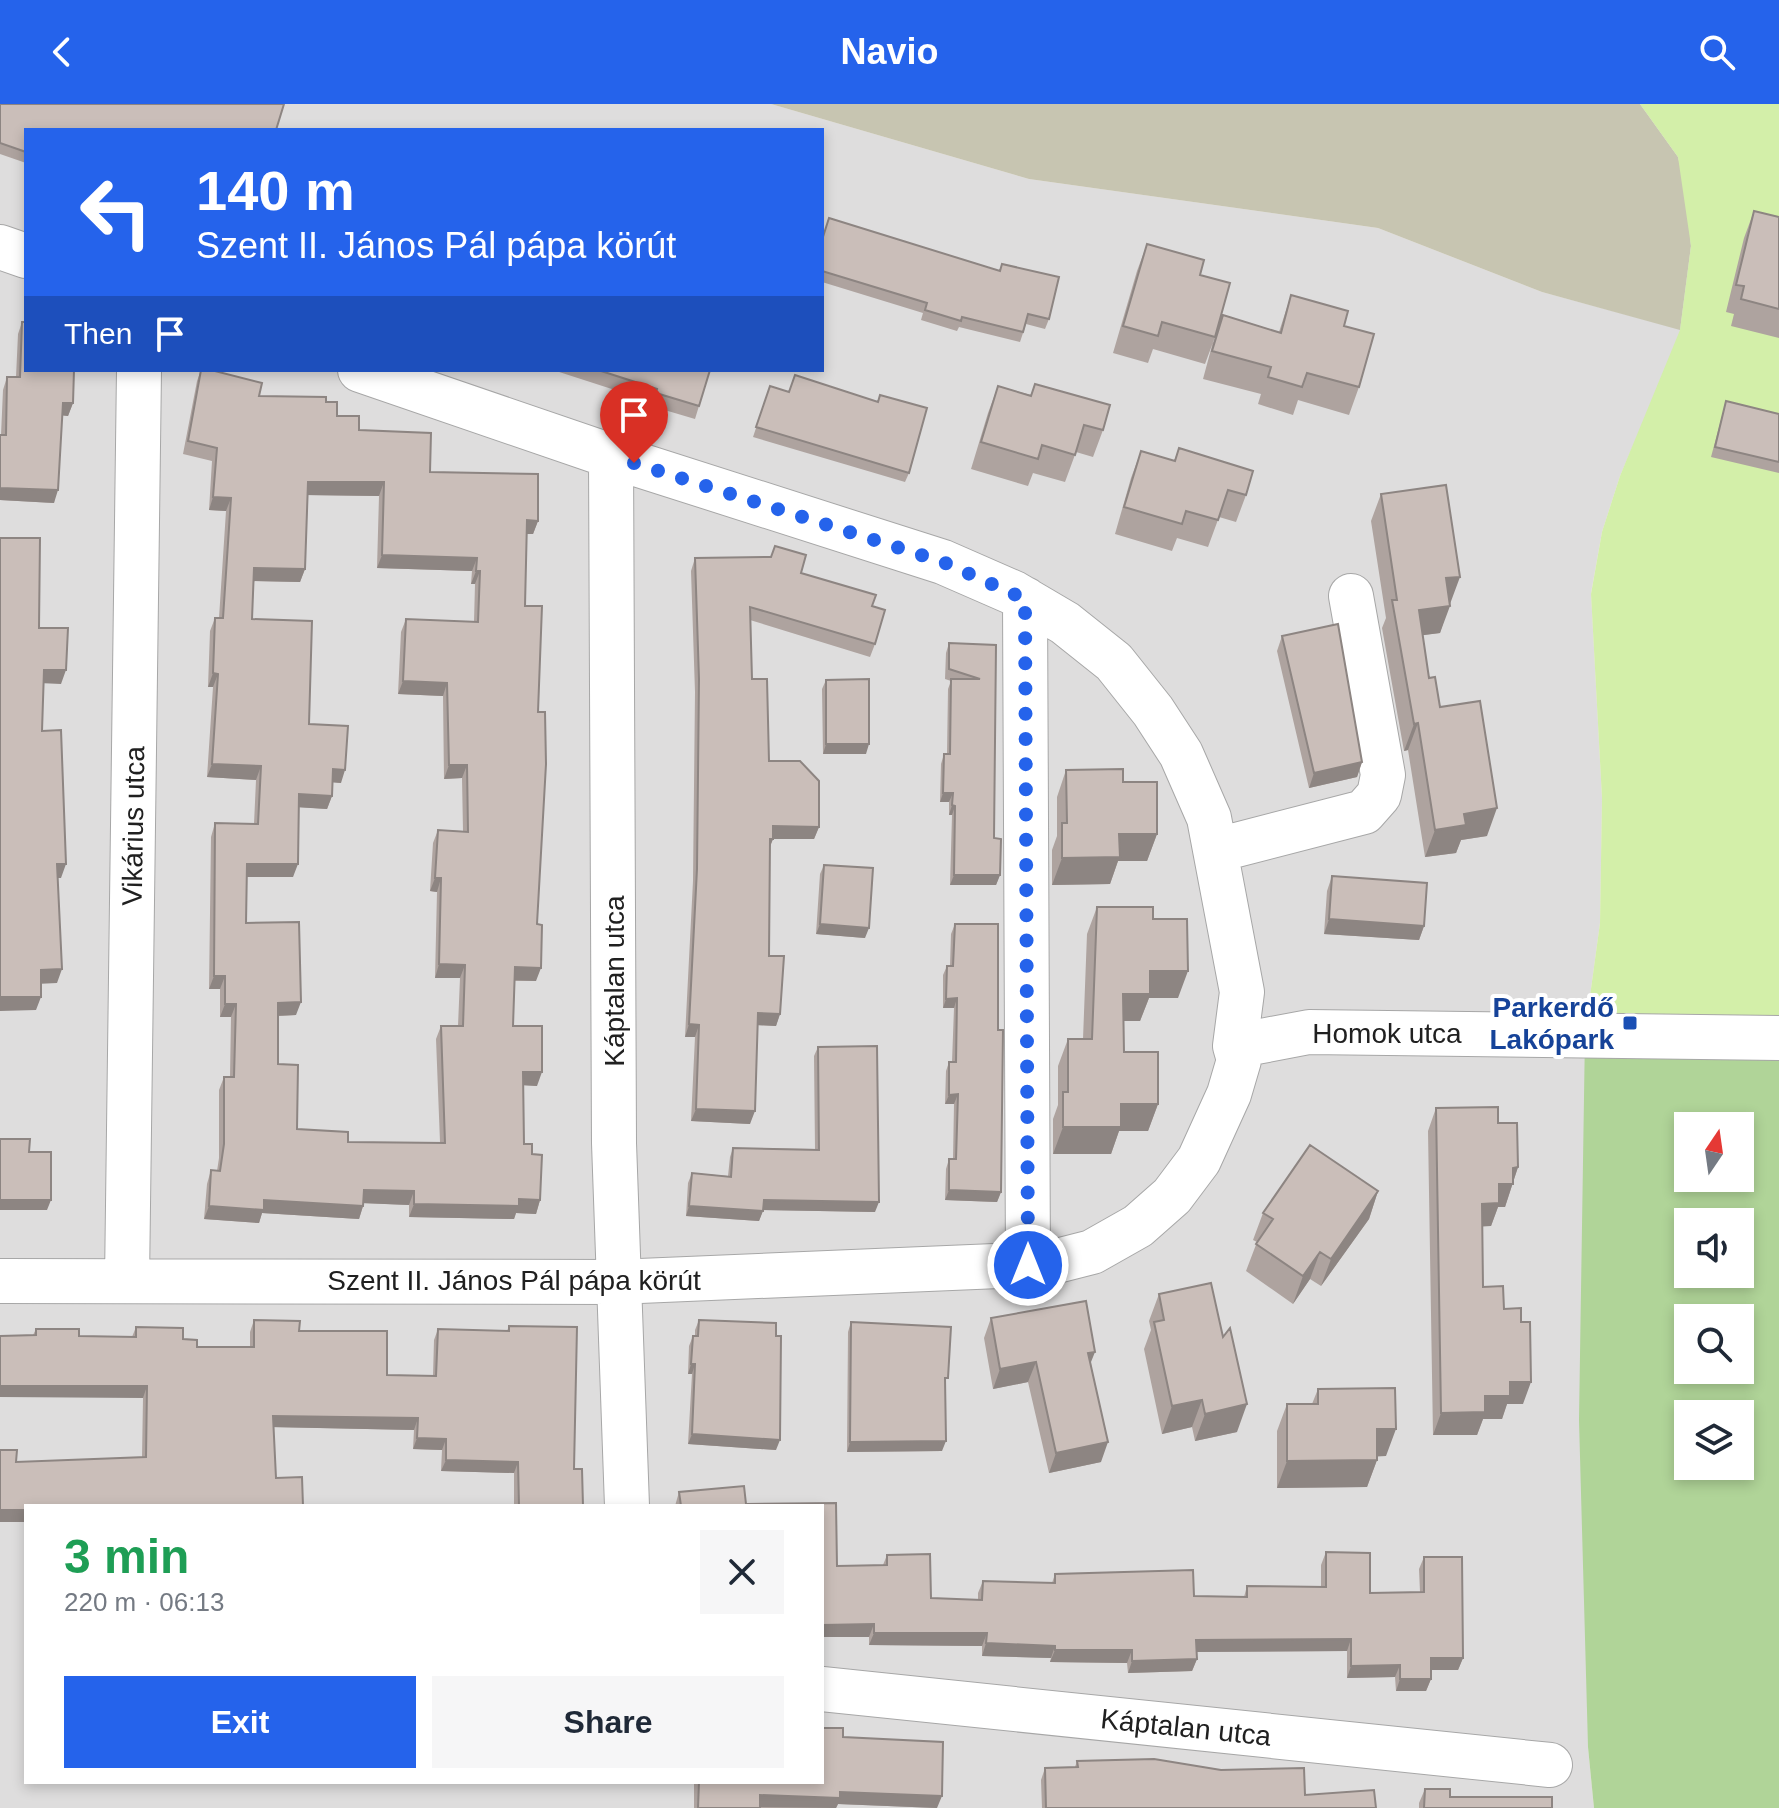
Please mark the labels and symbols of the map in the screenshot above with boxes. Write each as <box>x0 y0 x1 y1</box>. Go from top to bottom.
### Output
pin <box>600 381 668 463</box>
street label: Vikárius utca <box>117 745 150 906</box>
street label: Káptalan utca <box>599 895 630 1067</box>
place label: Parkerdő Lakópark <box>1490 992 1614 1055</box>
marker: Parkerdő Lakópark <box>1621 1014 1639 1032</box>
street label: Homok utca <box>1312 1018 1462 1049</box>
north arrow <box>1674 1112 1754 1192</box>
position arrow <box>986 1223 1070 1307</box>
street label: Szent II. János Pál pápa körút <box>327 1265 701 1296</box>
street label: Káptalan utca <box>1099 1703 1273 1752</box>

